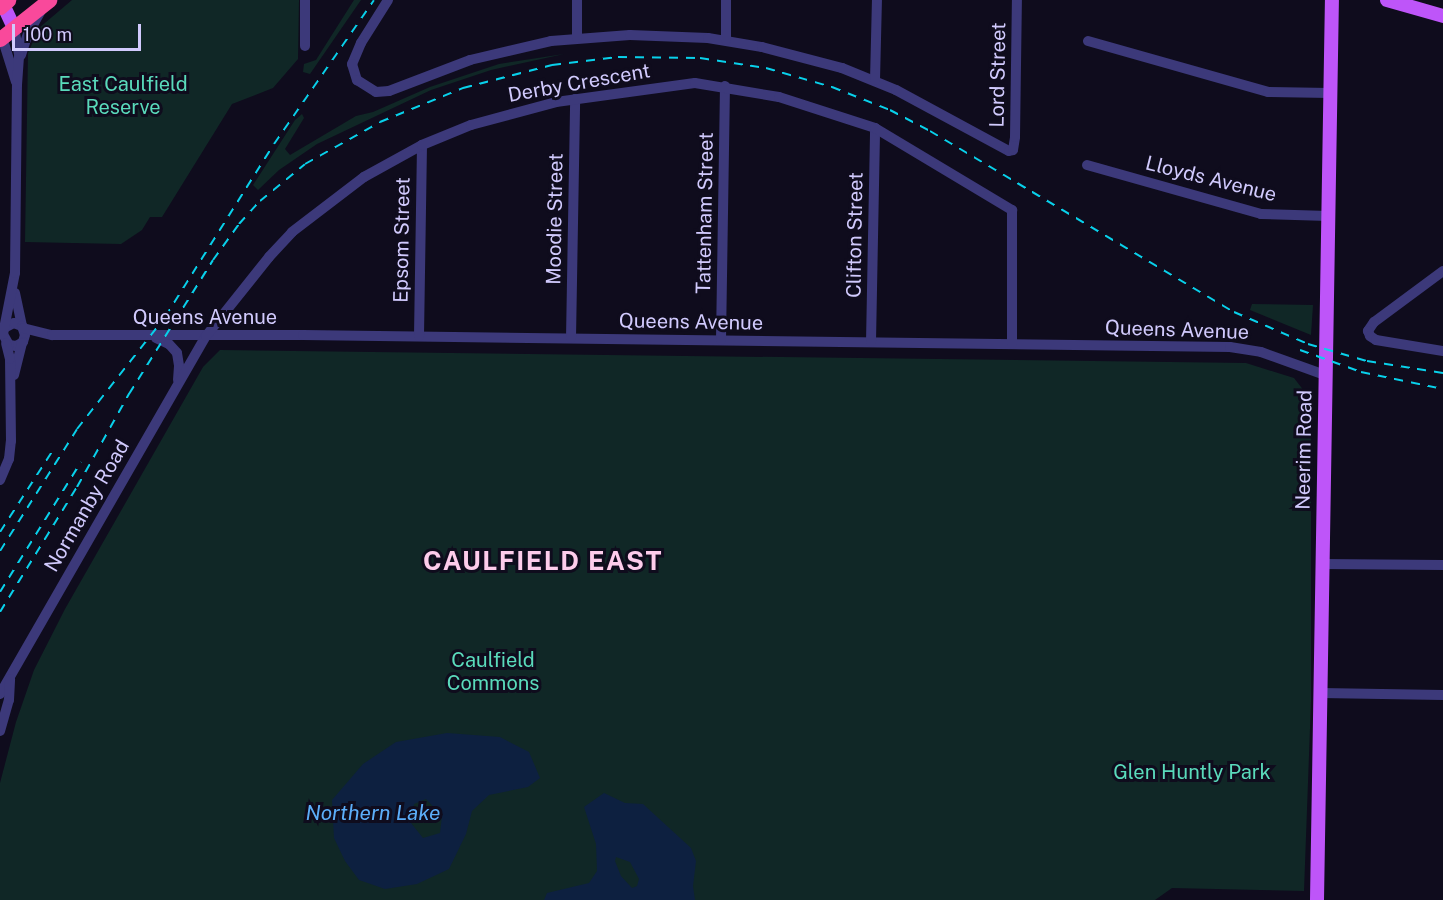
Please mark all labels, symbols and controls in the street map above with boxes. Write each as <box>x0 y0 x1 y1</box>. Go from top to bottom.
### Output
scale bar <box>15 12 144 50</box>
street label: Lord Street <box>985 22 1011 128</box>
text: 100 m <box>23 24 72 45</box>
street label: Derby Crescent <box>506 59 652 107</box>
park label: East Caulfield Reserve <box>58 73 188 120</box>
street label: Tattenham Street <box>692 132 718 294</box>
street label: Lloyds Avenue <box>1143 151 1279 207</box>
street label: Moodie Street <box>542 153 568 285</box>
street label: Clifton Street <box>842 172 868 298</box>
street label: Epsom Street <box>389 177 415 303</box>
street label: Queens Avenue <box>133 305 277 329</box>
street label: Queens Avenue <box>619 309 763 335</box>
street label: Queens Avenue <box>1104 315 1250 345</box>
street label: Neerim Road <box>1291 390 1317 510</box>
street label: Normanby Road <box>39 436 135 576</box>
district label: CAULFIELD EAST <box>423 545 663 577</box>
park label: Caulfield Commons <box>447 649 539 696</box>
park label: Glen Huntly Park <box>1113 760 1271 784</box>
water label: Northern Lake <box>306 800 440 826</box>

